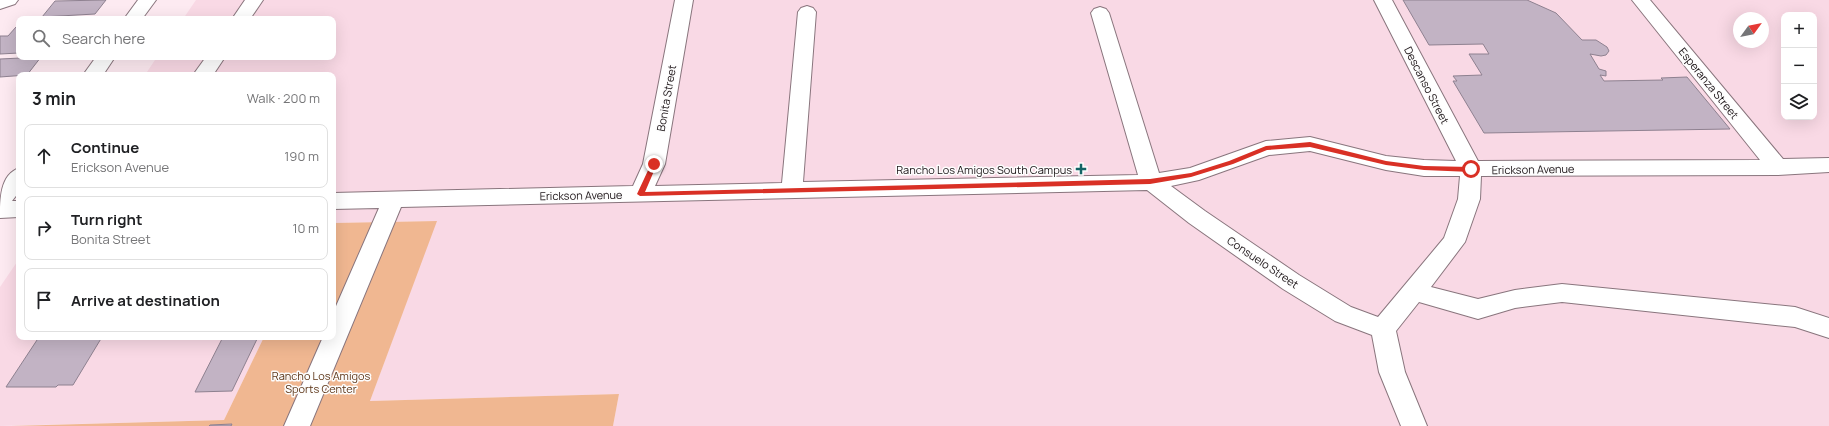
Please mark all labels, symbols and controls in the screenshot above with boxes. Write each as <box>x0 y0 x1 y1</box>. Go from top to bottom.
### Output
north arrow <box>1733 12 1769 48</box>
map controls <box>1781 12 1817 120</box>
button: + <box>1781 12 1817 48</box>
search box <box>16 16 336 60</box>
icon: search <box>30 27 52 49</box>
text: Search here <box>62 28 145 49</box>
street label: Descanso Street <box>1401 44 1453 126</box>
street label: Esperanza Street <box>1676 44 1742 122</box>
button: − <box>1781 48 1817 84</box>
street label: Bonita Street <box>653 64 679 132</box>
button: layers <box>1781 84 1817 120</box>
text: 3 min <box>32 87 76 110</box>
text: Walk · 200 m <box>247 89 320 107</box>
text: Continue <box>71 137 139 158</box>
icon: ahead <box>33 145 55 167</box>
text: 190 m <box>284 147 319 165</box>
route end <box>645 155 663 173</box>
text: Erickson Avenue <box>71 158 169 176</box>
route start <box>1462 160 1480 178</box>
street label: Erickson Avenue <box>1491 161 1575 177</box>
place label: Rancho Los Amigos South Campus <box>896 162 1072 177</box>
marker: Rancho Los Amigos South Campus <box>1075 163 1087 175</box>
street label: Erickson Avenue <box>539 187 623 203</box>
text: Turn right <box>71 209 142 230</box>
icon: right <box>33 217 55 239</box>
text: 10 m <box>292 219 319 237</box>
text: Bonita Street <box>71 230 151 248</box>
street label: Consuelo Street <box>1224 233 1302 291</box>
icon: arrive <box>33 289 55 311</box>
text: Arrive at destination <box>71 290 220 311</box>
park label: Rancho Los Amigos Sports Center <box>272 368 370 396</box>

